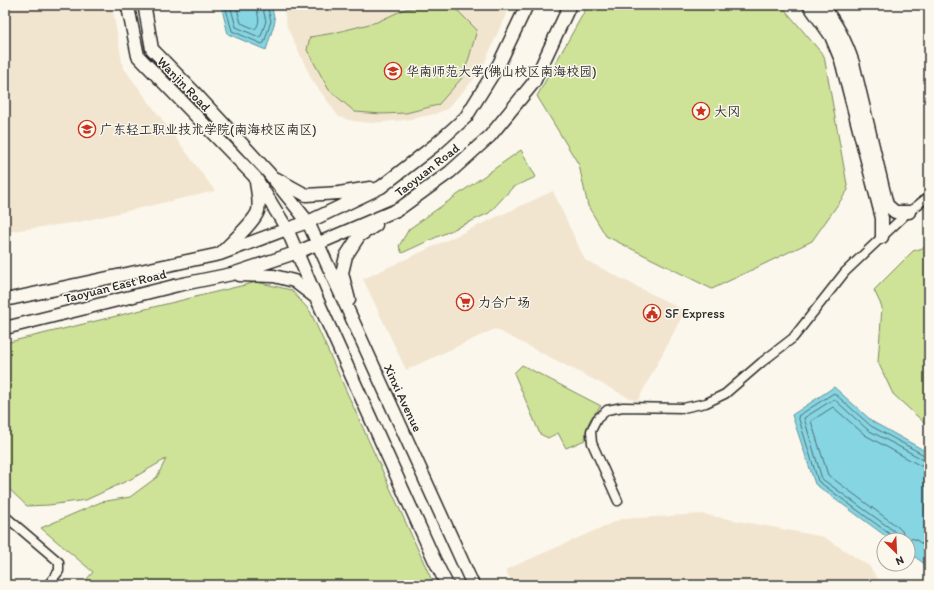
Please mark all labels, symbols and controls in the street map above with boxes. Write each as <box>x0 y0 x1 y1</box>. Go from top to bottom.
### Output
street label: Wanjin Road <box>154 54 214 114</box>
school or university icon: 华南师范大学(佛山校区南海校园) <box>383 61 403 81</box>
place label: 华南师范大学(佛山校区南海校园) <box>406 64 596 79</box>
place icon: 大冈 <box>691 101 711 121</box>
place label: 大冈 <box>714 104 740 119</box>
school or university icon: 广东轻工职业技术学院(南海校区南区) <box>77 119 97 139</box>
place label: 广东轻工职业技术学院(南海校区南区) <box>100 122 316 137</box>
street label: Taoyuan Road <box>392 140 462 200</box>
street label: Taoyuan East Road <box>62 266 168 306</box>
supermarket icon: 力合广场 <box>455 292 475 312</box>
place label: 力合广场 <box>478 295 530 310</box>
public building icon: SF Express <box>642 303 662 323</box>
place label: SF Express <box>665 306 725 321</box>
street label: Xinxi Avenue <box>381 362 425 434</box>
north arrow <box>876 532 916 572</box>
text: N <box>894 553 906 568</box>

